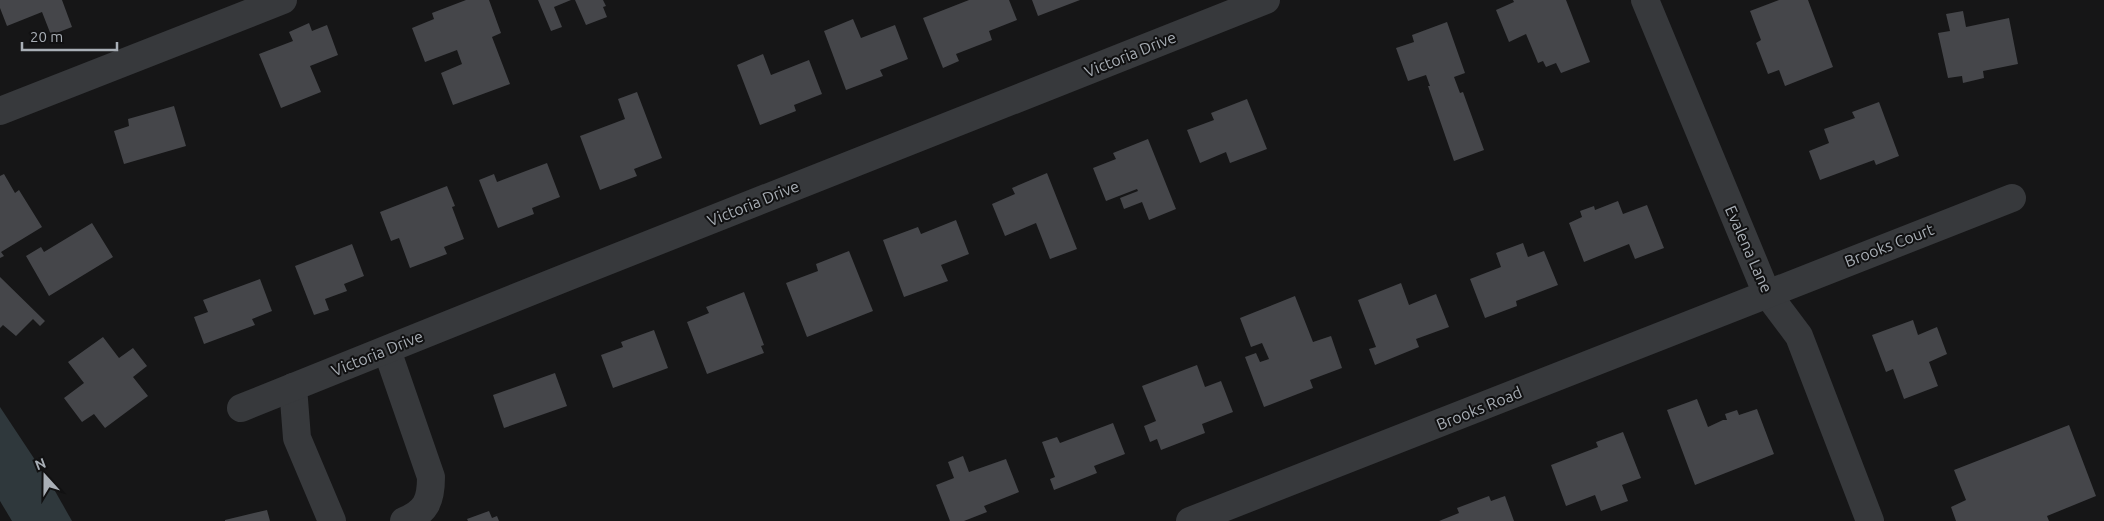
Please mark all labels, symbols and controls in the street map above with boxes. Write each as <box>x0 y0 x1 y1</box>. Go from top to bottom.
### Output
scale bar <box>22 20 118 52</box>
street label: Victoria Drive <box>1082 27 1178 81</box>
text: 20 m <box>30 28 63 45</box>
street label: Victoria Drive <box>705 176 801 230</box>
street label: Evalena Lane <box>1722 203 1776 295</box>
street label: Brooks Court <box>1842 219 1937 270</box>
street label: Victoria Drive <box>329 326 425 380</box>
street label: Brooks Road <box>1434 383 1524 433</box>
north arrow <box>20 451 70 501</box>
text: N <box>33 455 48 473</box>

